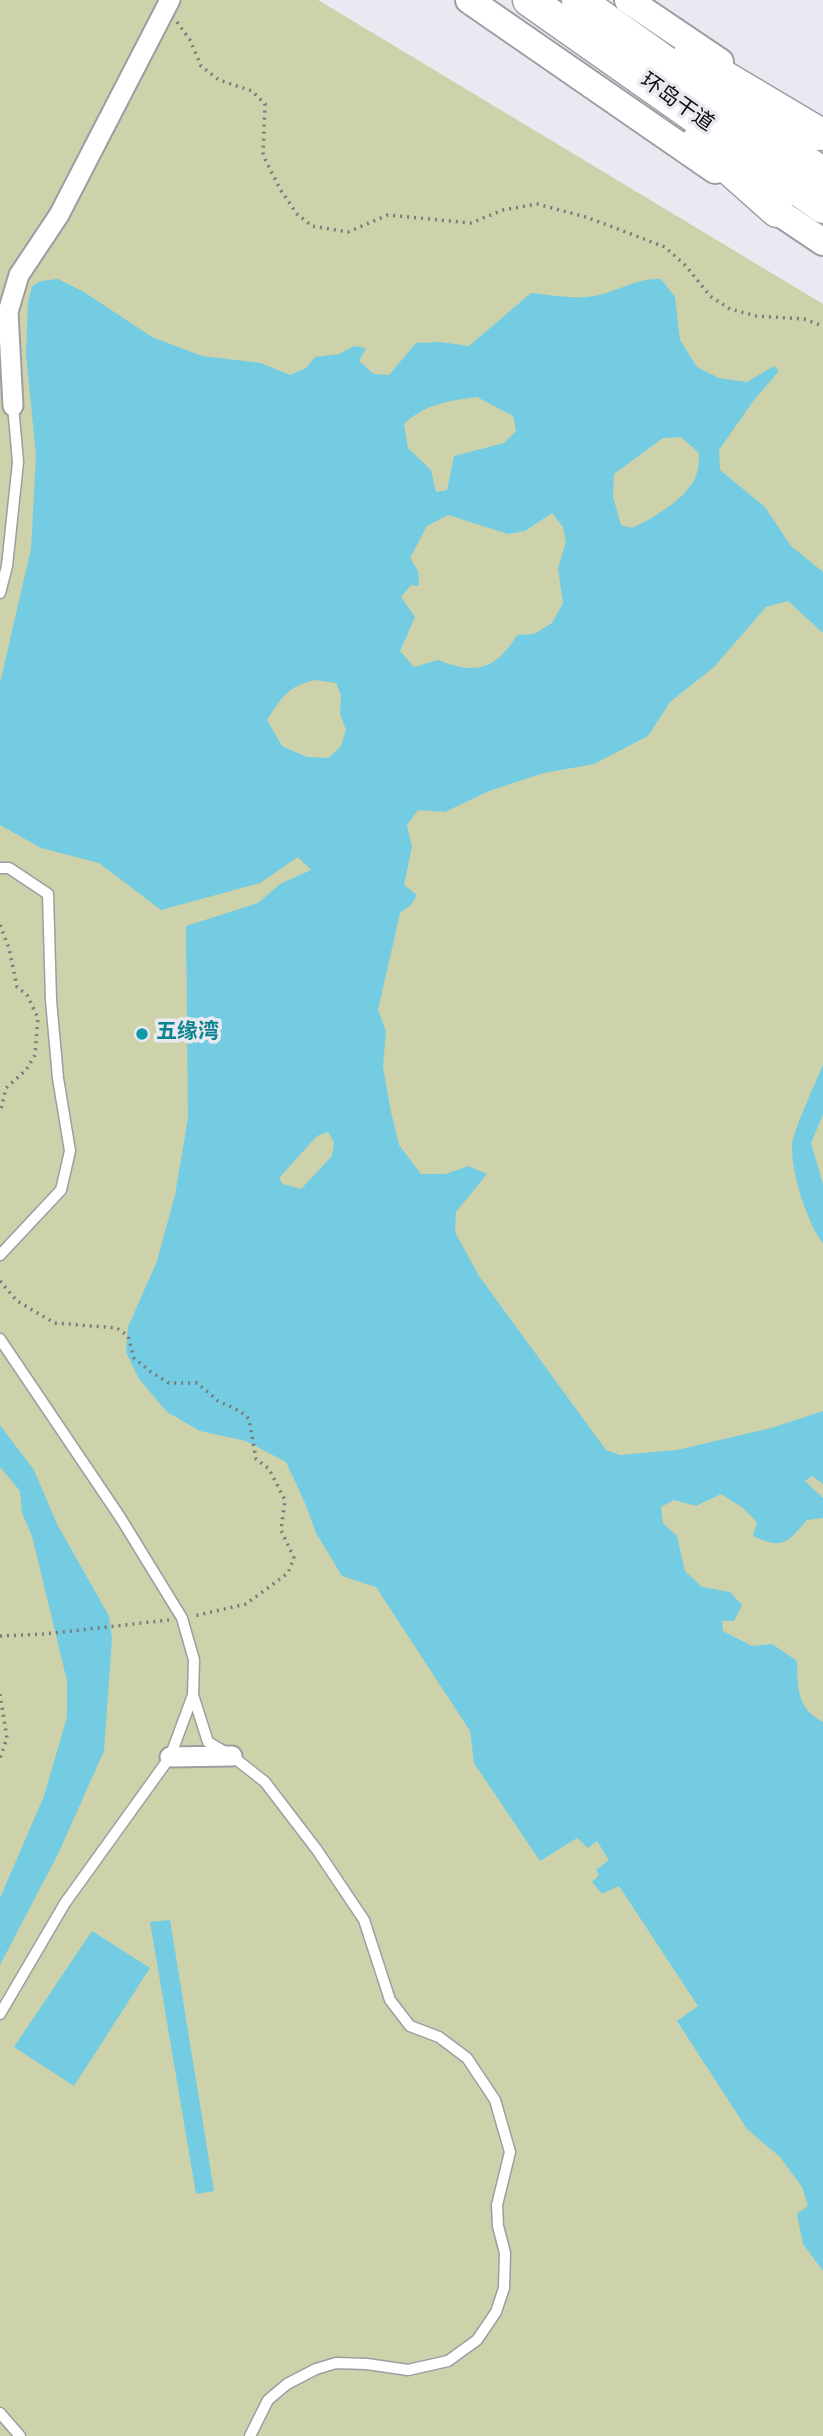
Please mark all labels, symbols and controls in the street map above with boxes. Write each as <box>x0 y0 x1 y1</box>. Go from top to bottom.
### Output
street label: 环岛干道 <box>634 70 718 138</box>
place label: 五缘湾 <box>156 1021 219 1047</box>
marker: 五缘湾 <box>134 1026 150 1042</box>

